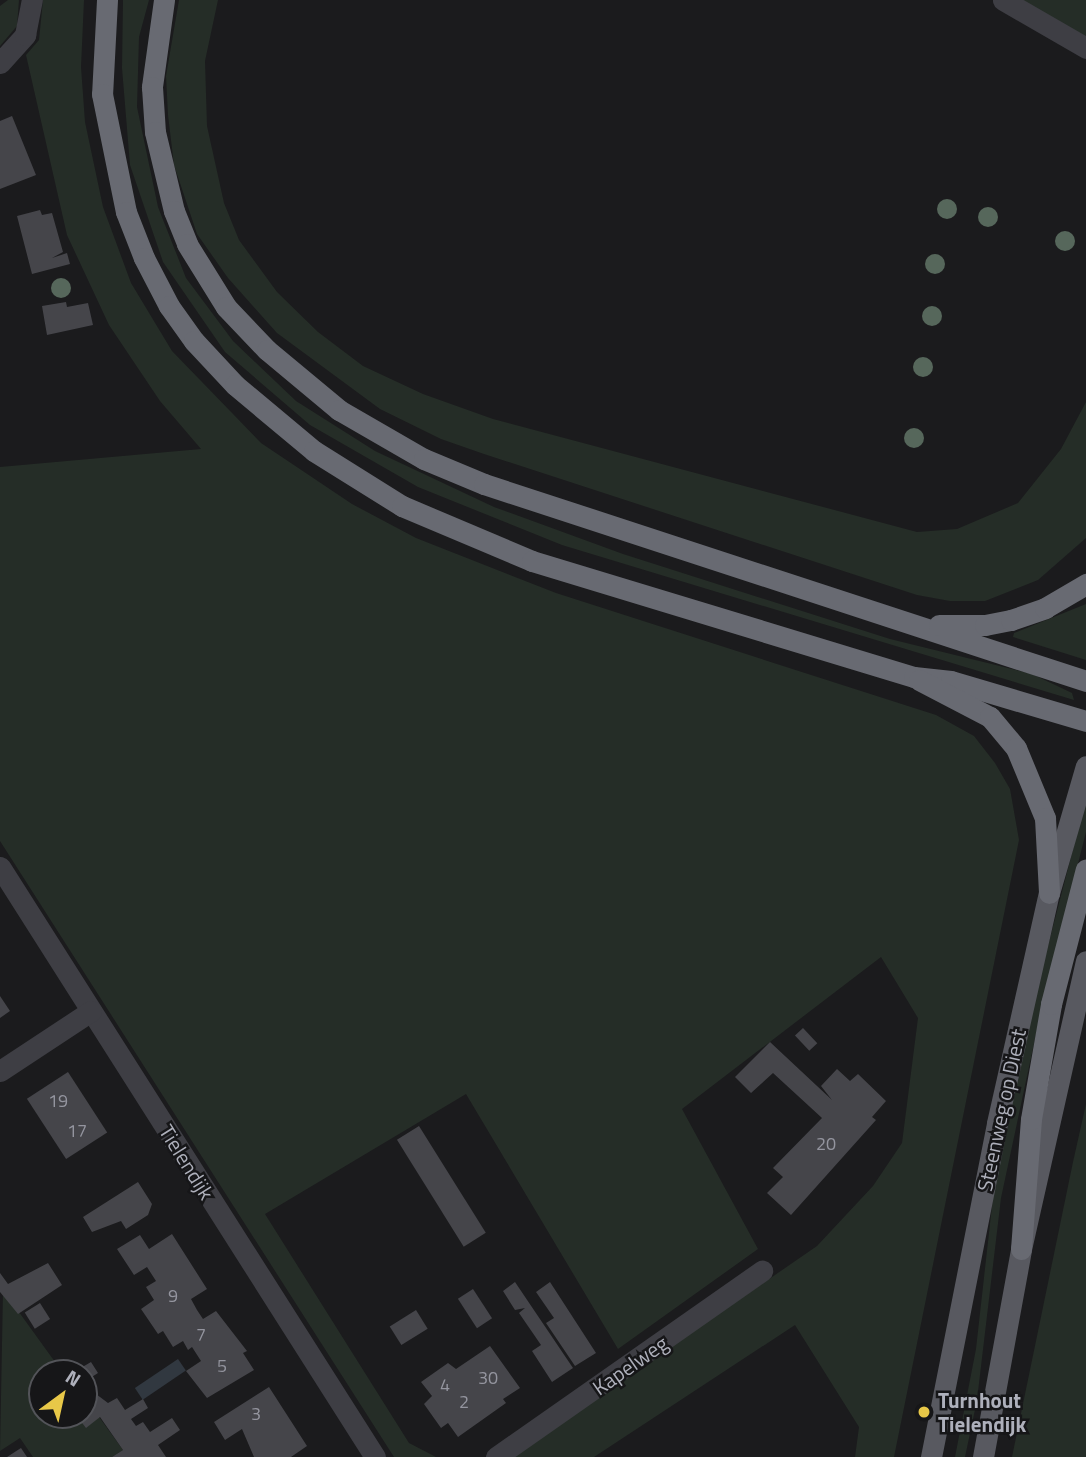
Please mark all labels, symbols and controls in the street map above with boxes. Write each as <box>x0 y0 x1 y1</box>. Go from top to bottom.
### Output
street label: Steenweg op Diest <box>971 1026 1031 1194</box>
house number: 19 <box>48 1090 68 1112</box>
house number: 17 <box>67 1120 87 1142</box>
street label: Tielendijk <box>154 1120 220 1204</box>
house number: 20 <box>816 1133 836 1155</box>
house number: 9 <box>168 1285 178 1307</box>
house number: 7 <box>196 1324 206 1346</box>
street label: Kapelweg <box>587 1330 673 1400</box>
house number: 5 <box>217 1355 227 1377</box>
north arrow <box>28 1359 98 1429</box>
text: N <box>60 1362 87 1393</box>
house number: 30 <box>478 1367 498 1389</box>
house number: 4 <box>440 1374 450 1396</box>
place label: Turnhout Tielendijk <box>938 1387 1026 1437</box>
house number: 2 <box>459 1391 469 1413</box>
house number: 3 <box>251 1403 261 1425</box>
marker: Turnhout Tielendijk <box>916 1404 932 1420</box>

